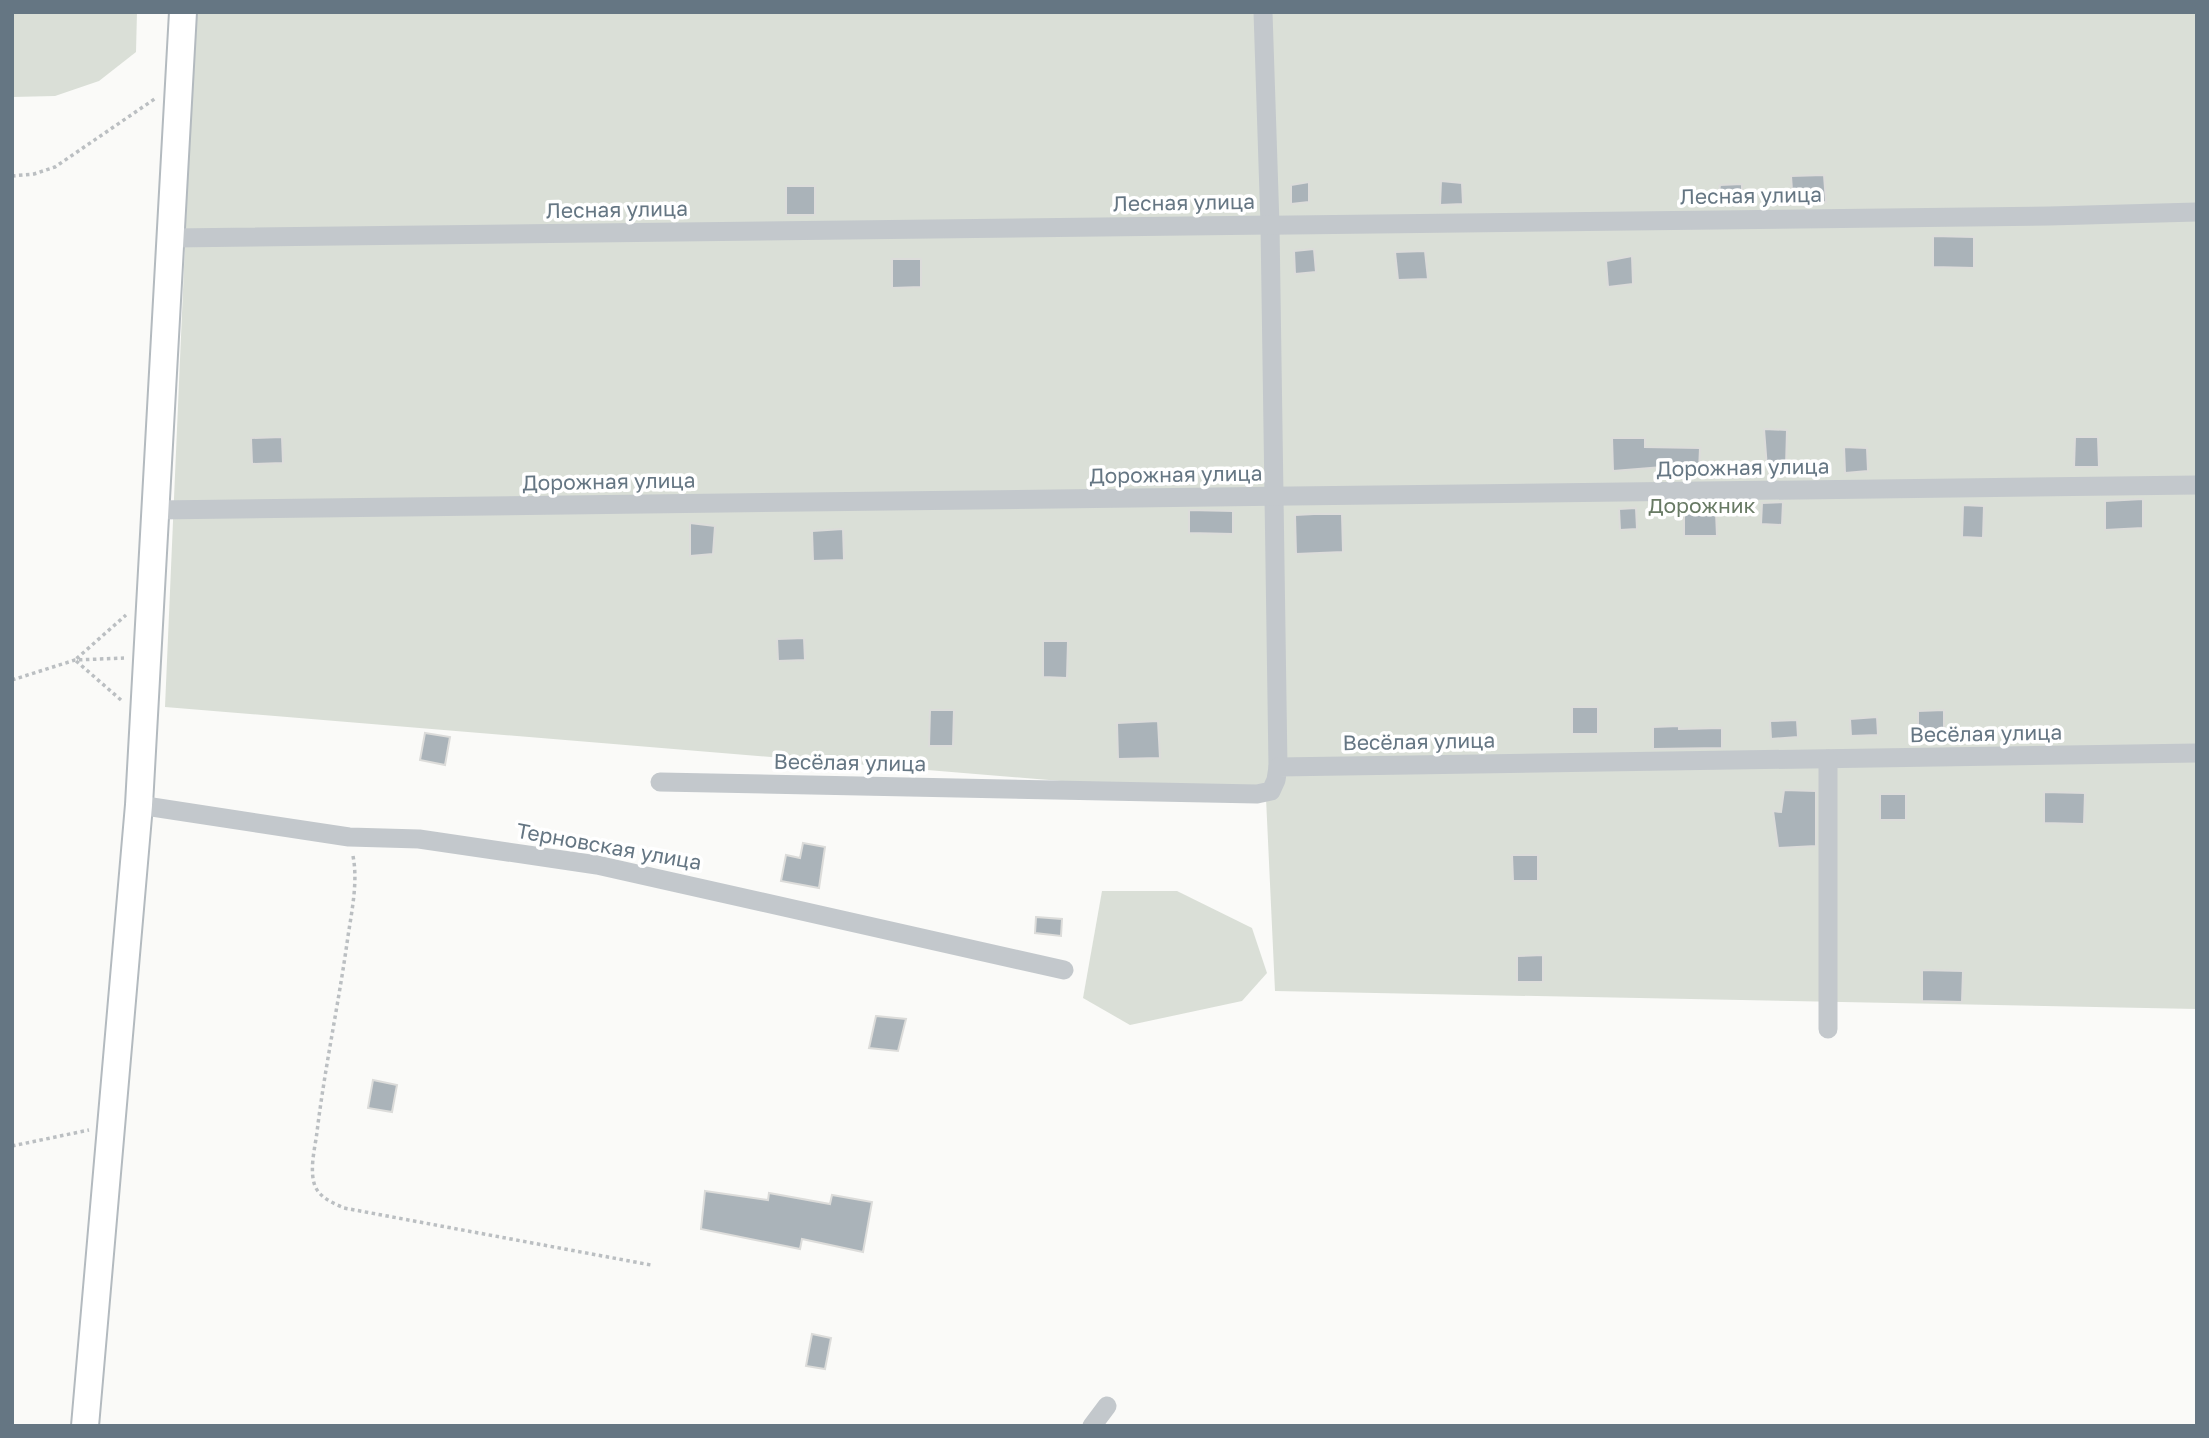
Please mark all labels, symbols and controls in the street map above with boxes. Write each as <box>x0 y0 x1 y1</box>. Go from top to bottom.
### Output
street label: Лесная улица <box>1680 181 1822 209</box>
street label: Лесная улица <box>1113 188 1255 216</box>
street label: Лесная улица <box>546 195 688 223</box>
street label: Дорожная улица <box>1656 452 1830 482</box>
street label: Дорожная улица <box>1089 459 1263 489</box>
street label: Дорожная улица <box>522 466 696 496</box>
park label: Дорожник <box>1648 492 1756 518</box>
street label: Весёлая улица <box>1909 719 2062 747</box>
street label: Весёлая улица <box>1342 727 1495 755</box>
street label: Весёлая улица <box>774 748 927 776</box>
street label: Терновская улица <box>515 817 704 875</box>

